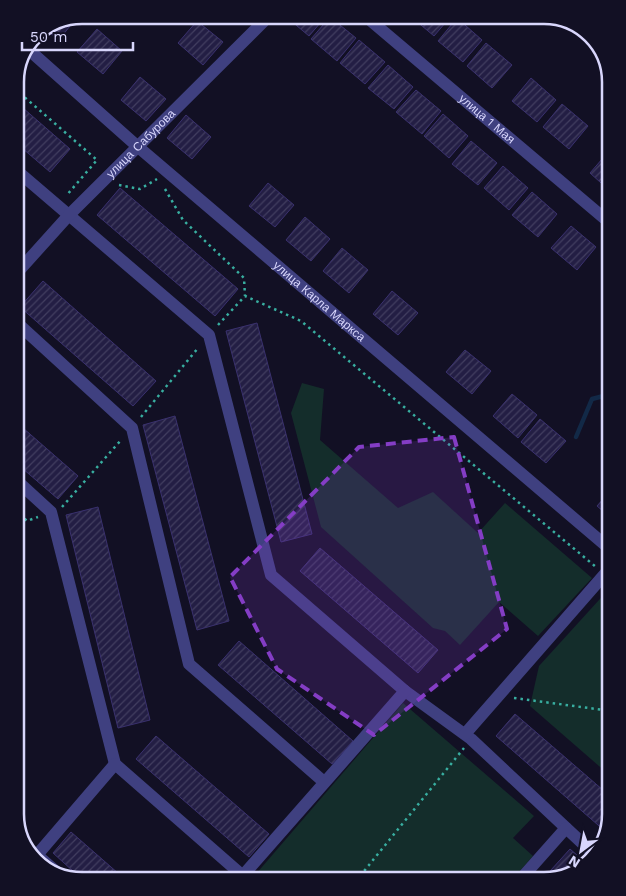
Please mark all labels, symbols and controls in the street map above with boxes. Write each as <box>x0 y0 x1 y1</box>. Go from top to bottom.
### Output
scale bar <box>22 20 134 52</box>
text: 50 m <box>30 28 67 46</box>
street label: улица 1 Мая <box>456 91 518 147</box>
street label: улица Сабурова <box>103 106 178 181</box>
street label: улица Карла Маркса <box>270 258 368 345</box>
north arrow <box>556 826 606 876</box>
text: N <box>565 852 583 872</box>

